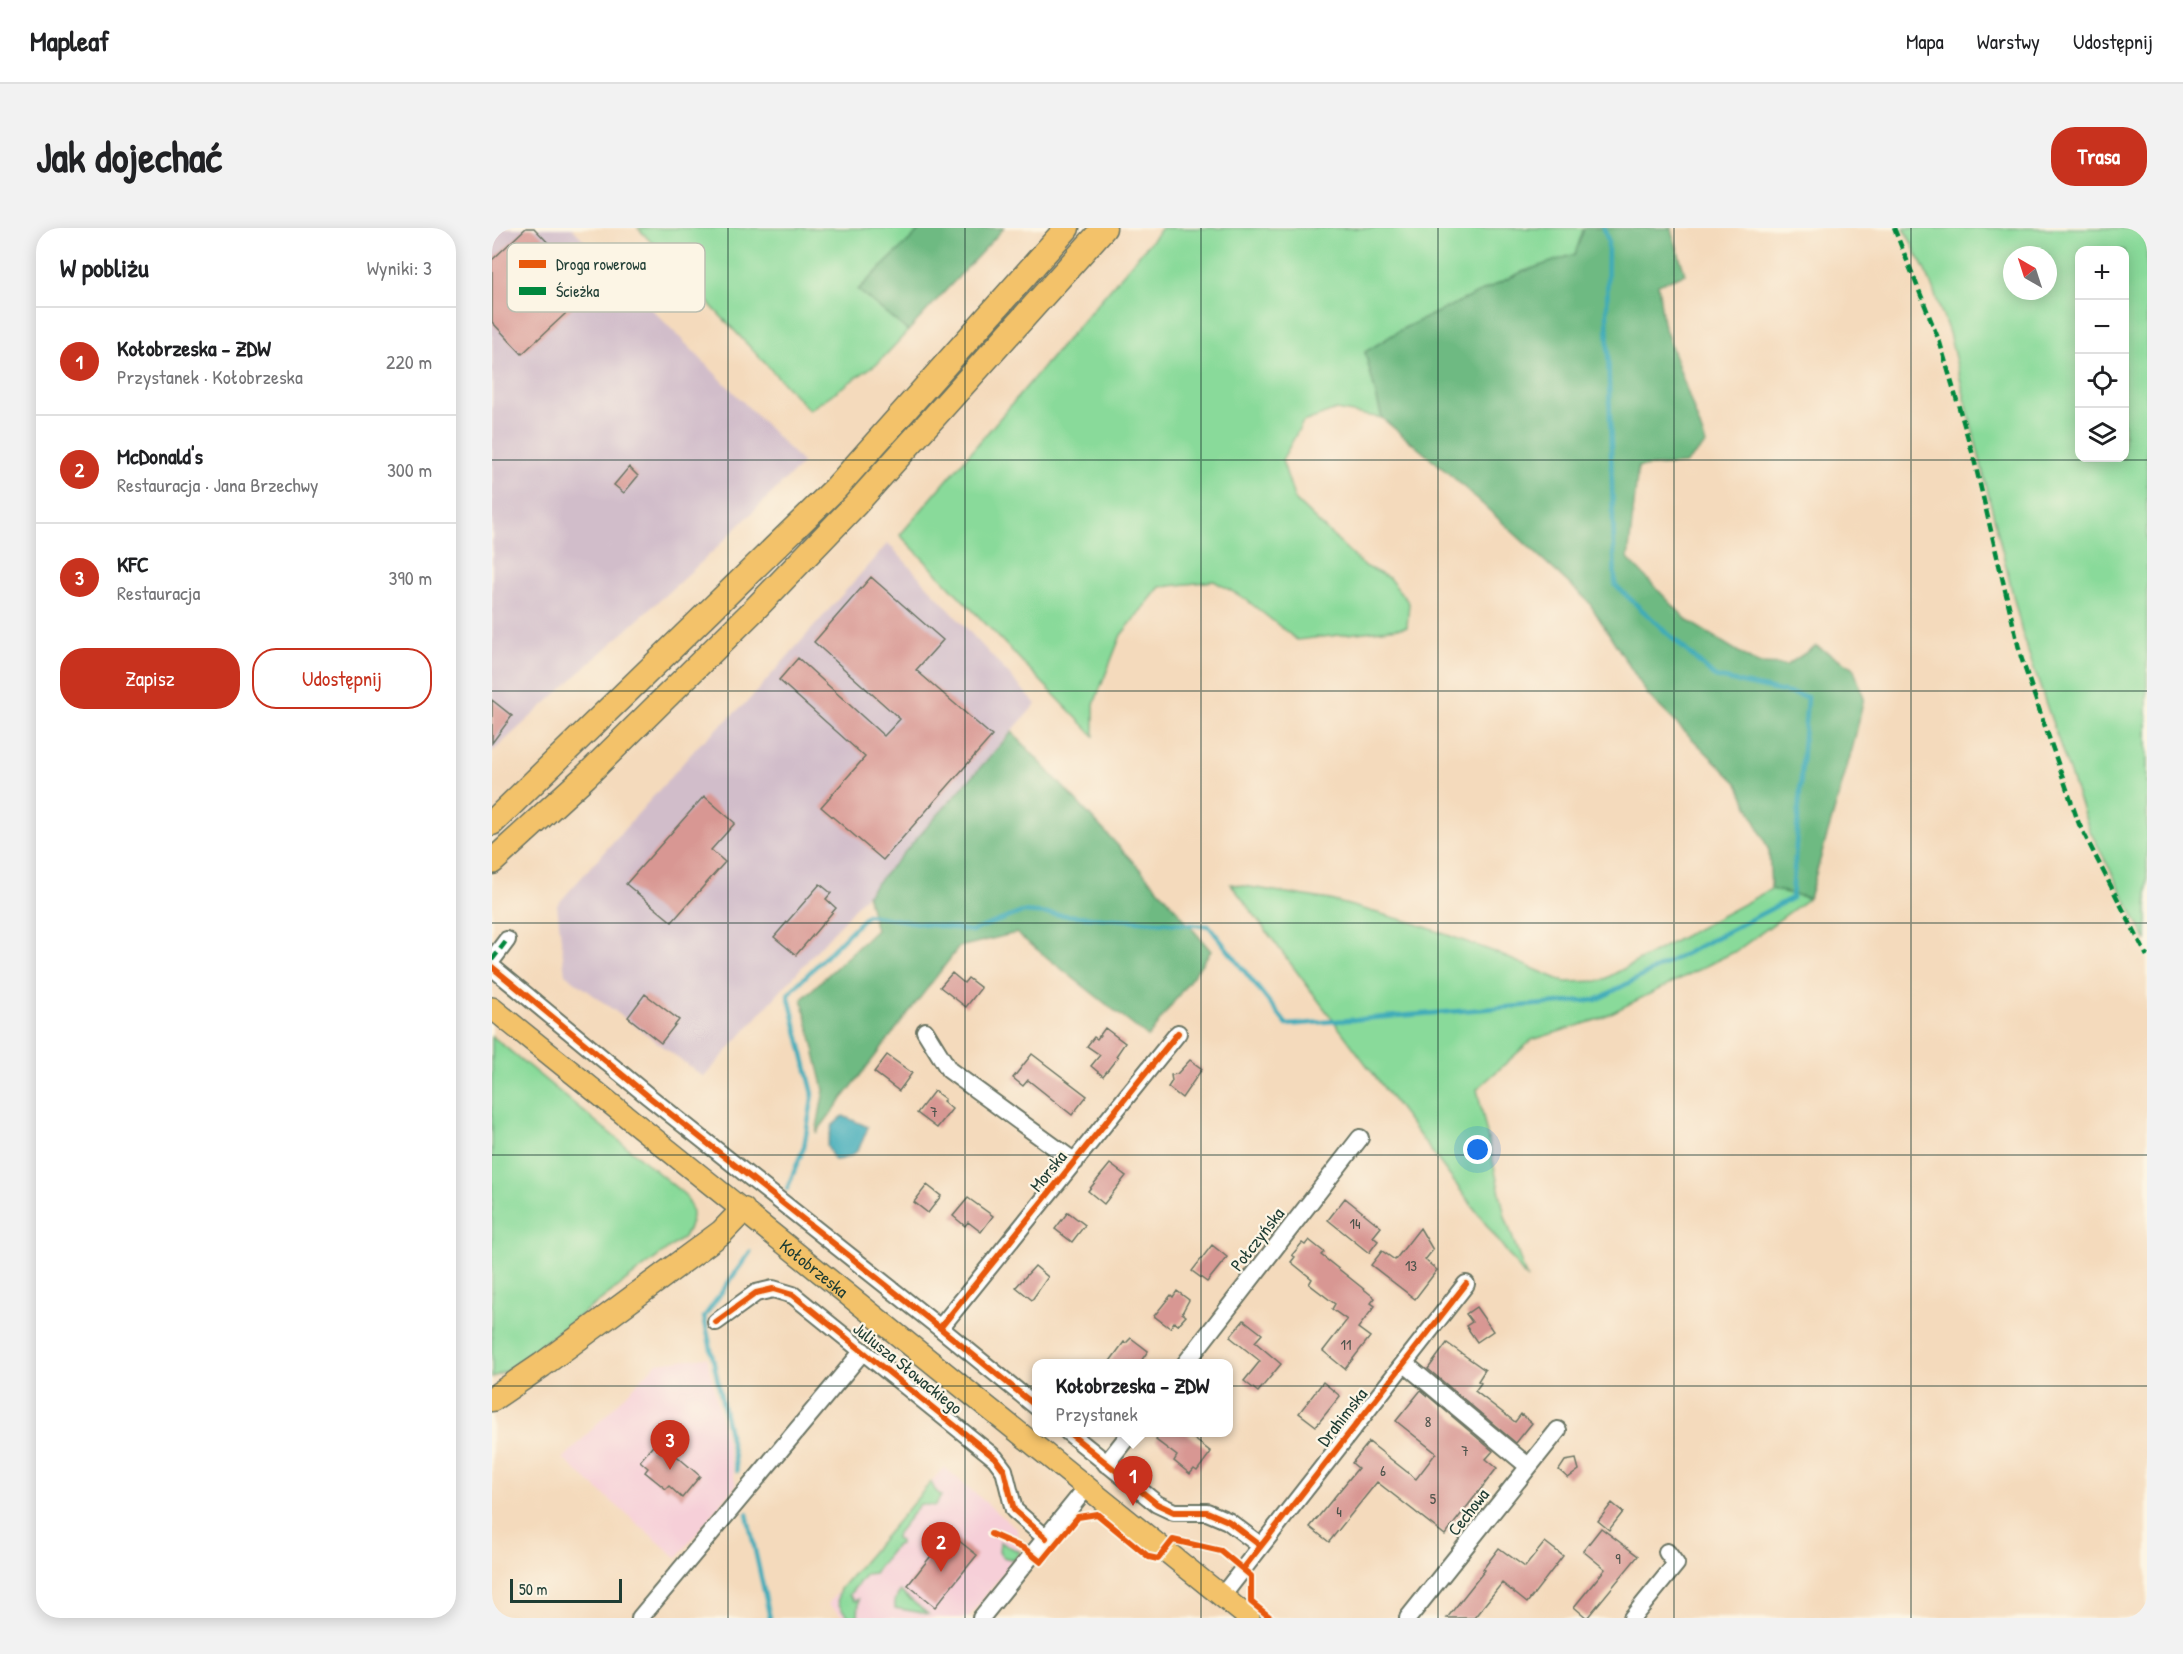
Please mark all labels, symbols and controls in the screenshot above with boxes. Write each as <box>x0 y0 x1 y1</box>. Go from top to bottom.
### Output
text: Mapleaf <box>30 22 109 60</box>
text: Mapa <box>1906 27 1944 56</box>
text: Warstwy <box>1977 27 2040 56</box>
text: Udostępnij <box>2073 27 2153 56</box>
button: Trasa <box>2051 127 2147 186</box>
text: Jak dojechać <box>36 128 222 185</box>
legend <box>507 243 705 312</box>
north arrow <box>2003 246 2057 300</box>
map controls <box>2075 246 2129 462</box>
button: + <box>2075 246 2129 300</box>
text: W pobliżu <box>60 250 149 285</box>
text: Droga rowerowa <box>556 253 646 275</box>
text: Wyniki: 3 <box>367 254 432 281</box>
text: Ścieżka <box>556 280 599 302</box>
button: − <box>2075 300 2129 354</box>
text: Kołobrzeska - ZDW <box>117 333 271 363</box>
text: 1 <box>76 348 83 375</box>
text: 220 m <box>386 348 432 375</box>
button: locate <box>2075 354 2129 408</box>
text: Przystanek · Kołobrzeska <box>117 363 303 390</box>
button: layers <box>2075 408 2129 462</box>
text: McDonald's <box>117 441 203 471</box>
text: 2 <box>75 456 84 483</box>
text: 300 m <box>387 456 432 483</box>
text: Restauracja · Jana Brzechwy <box>117 471 318 498</box>
text: KFC <box>117 549 149 579</box>
text: 3 <box>75 564 84 591</box>
text: 390 m <box>389 564 432 591</box>
text: Restauracja <box>117 579 200 606</box>
button: Zapisz <box>60 648 240 709</box>
button: Udostępnij <box>252 648 432 709</box>
house number: 7 <box>930 1101 938 1122</box>
your location <box>1463 1135 1492 1164</box>
street label: Morska <box>1024 1145 1072 1197</box>
street label: Połczyńska <box>1224 1202 1290 1276</box>
house number: 14 <box>1349 1213 1361 1234</box>
street label: Kołobrzeska <box>775 1232 854 1303</box>
house number: 13 <box>1405 1255 1417 1276</box>
street label: Juliusza Słowackiego <box>848 1316 968 1420</box>
house number: 11 <box>1341 1334 1351 1355</box>
popup <box>1032 1359 1233 1437</box>
text: Kołobrzeska - ZDW <box>1056 1370 1209 1400</box>
street label: Drahimska <box>1311 1383 1373 1451</box>
text: Przystanek <box>1056 1400 1138 1427</box>
house number: 8 <box>1425 1411 1431 1432</box>
pin: 3 <box>650 1420 690 1470</box>
house number: 7 <box>1461 1440 1469 1461</box>
pin: 1 <box>1114 1456 1152 1506</box>
house number: 6 <box>1380 1460 1386 1481</box>
street label: Cechowa <box>1441 1483 1495 1541</box>
house number: 5 <box>1430 1488 1437 1509</box>
house number: 4 <box>1336 1501 1342 1522</box>
pin: 2 <box>922 1522 960 1572</box>
house number: 9 <box>1615 1548 1621 1569</box>
scale bar <box>510 1576 622 1604</box>
text: 50 m <box>519 1578 548 1600</box>

